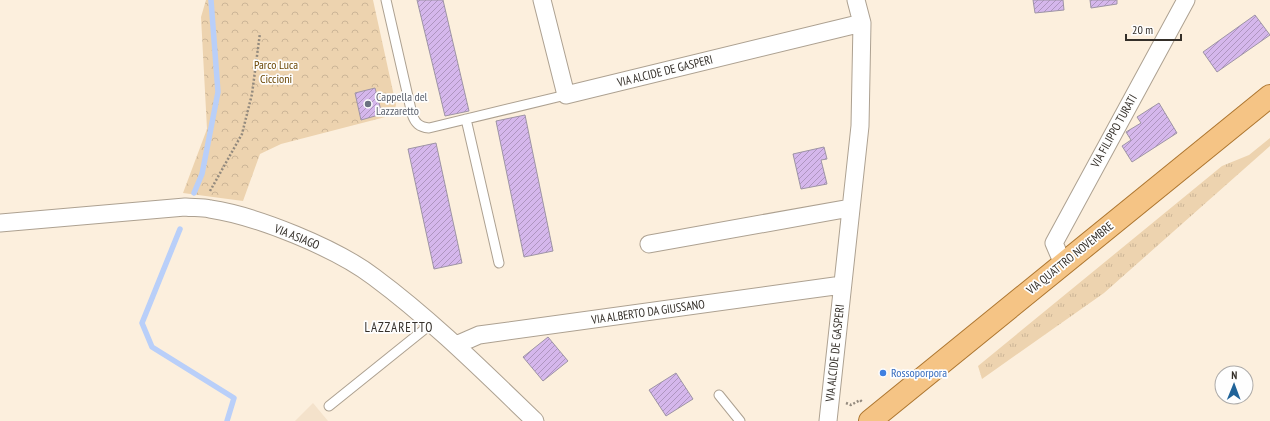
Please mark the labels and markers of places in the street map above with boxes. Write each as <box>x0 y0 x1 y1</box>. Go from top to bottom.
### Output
place label: Cappella del Lazzaretto <box>376 89 428 118</box>
marker: Cappella del Lazzaretto <box>363 99 373 109</box>
place label: Rossoporpora <box>891 365 947 380</box>
marker: Rossoporpora <box>878 368 888 378</box>

